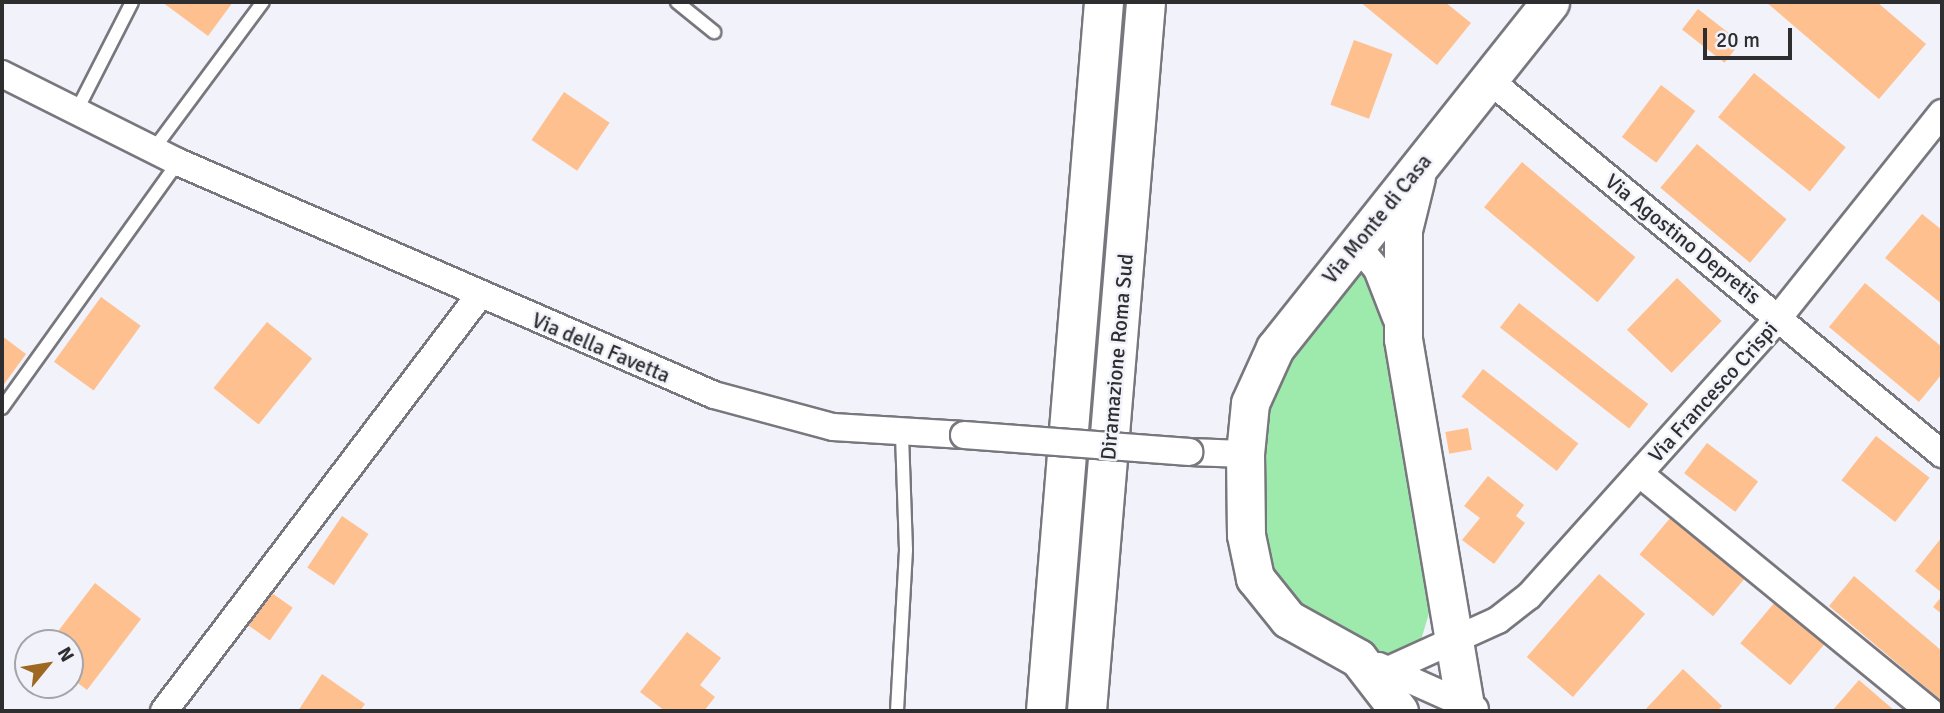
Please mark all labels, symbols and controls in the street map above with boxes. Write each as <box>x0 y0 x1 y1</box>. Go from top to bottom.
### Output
scale bar <box>1706 14 1795 58</box>
text: 20 m <box>1716 27 1760 53</box>
street label: Via Monte di Casa <box>1317 149 1437 289</box>
street label: Via Agostino Depretis <box>1600 169 1766 309</box>
street label: Diramazione Roma Sud <box>1095 253 1139 461</box>
street label: Via della Favetta <box>528 308 674 388</box>
street label: Via Francesco Crispi <box>1643 317 1783 467</box>
north arrow <box>14 629 84 699</box>
text: N <box>52 643 79 666</box>

